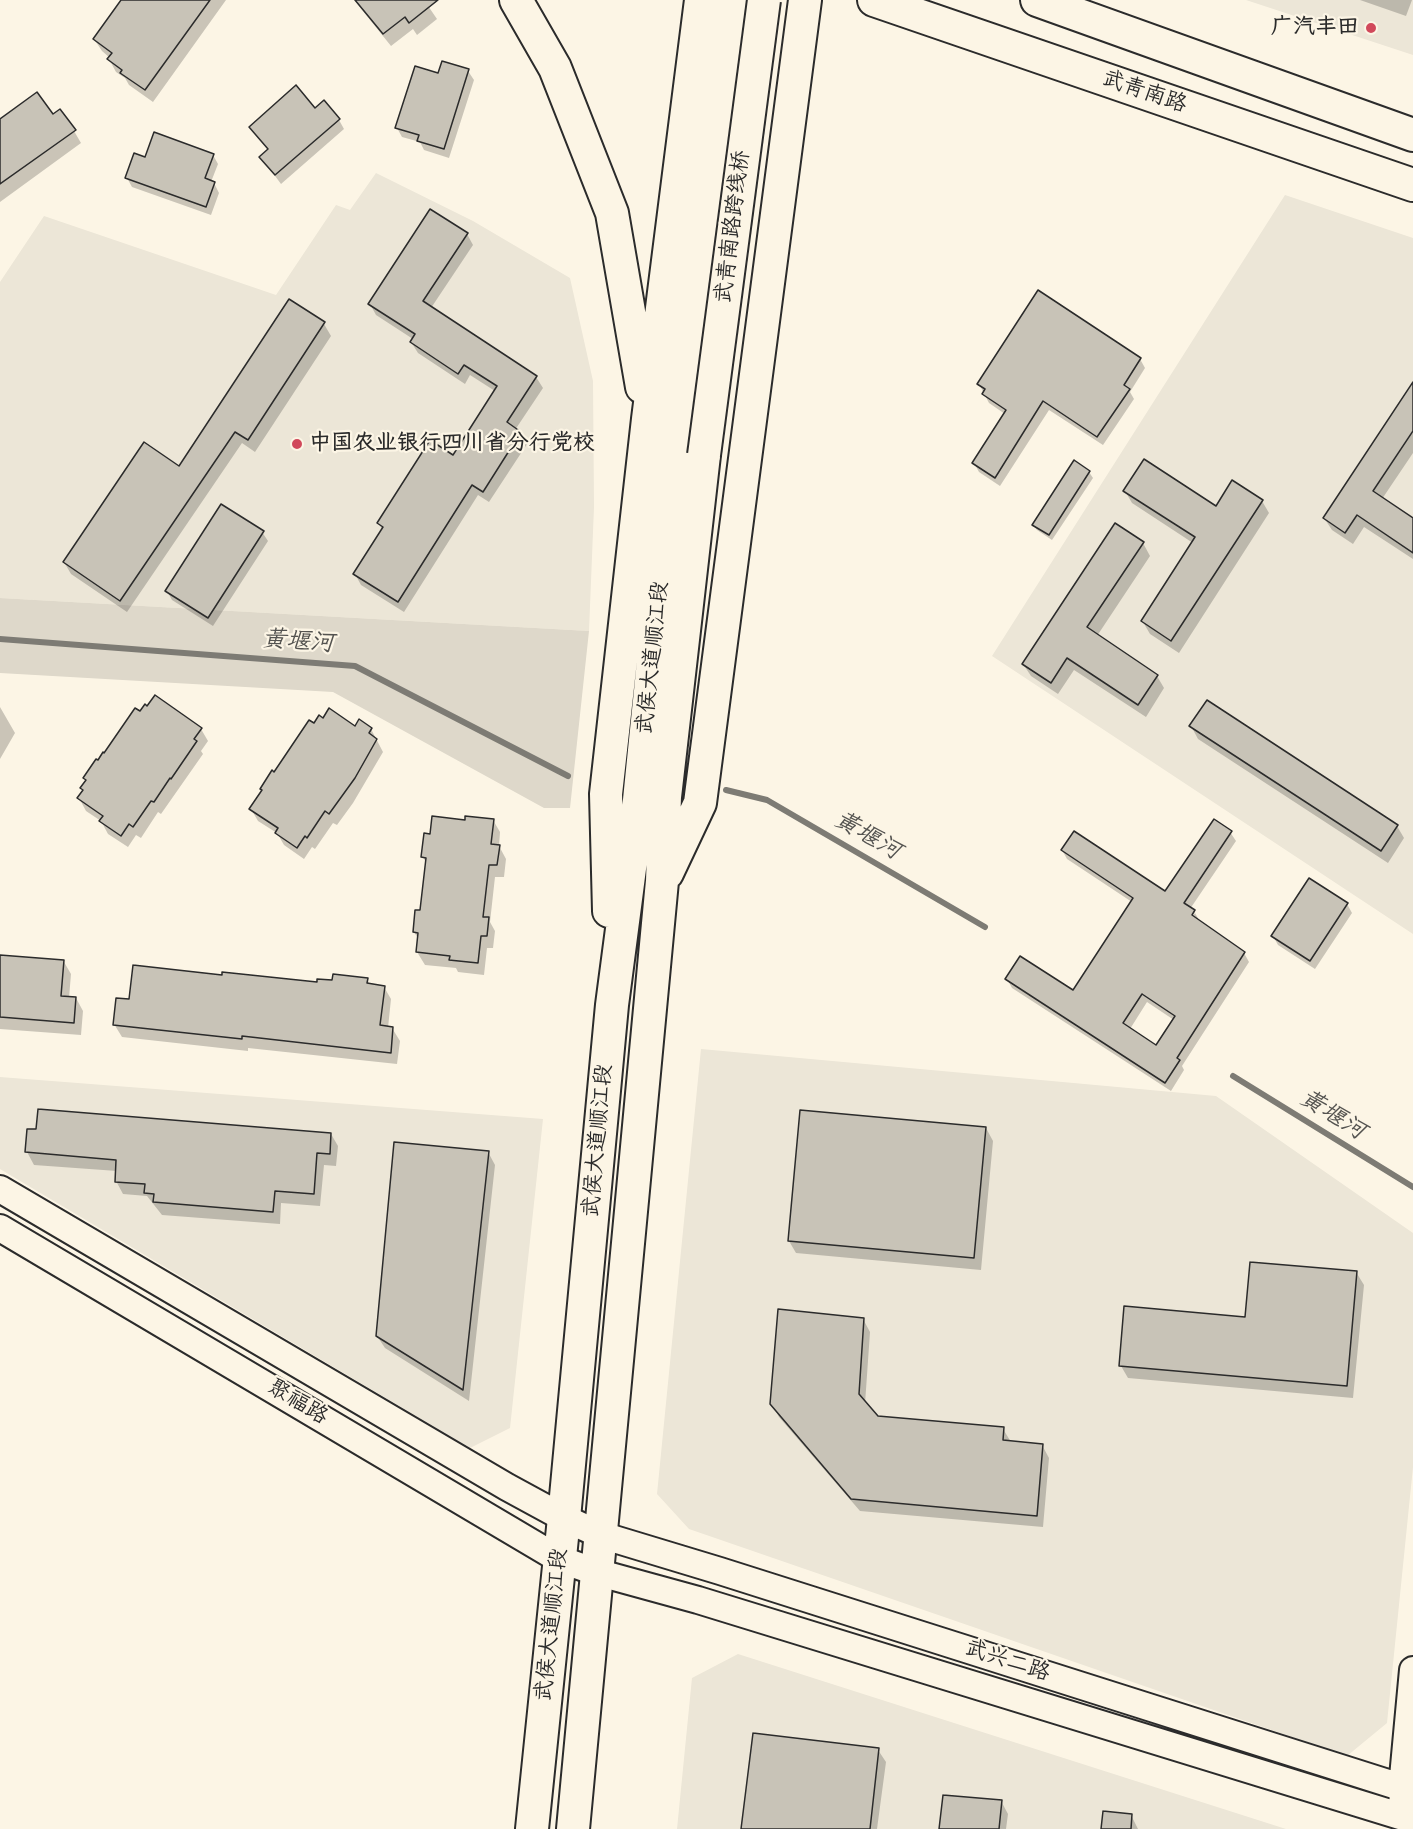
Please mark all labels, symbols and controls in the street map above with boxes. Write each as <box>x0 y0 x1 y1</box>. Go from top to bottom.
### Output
place label: 广汽丰田 <box>1271 15 1359 41</box>
marker: 广汽丰田 <box>1364 21 1378 35</box>
street label: 武青南路 <box>1098 66 1190 120</box>
street label: 武青南路跨线桥 <box>712 149 756 305</box>
place label: 中国农业银行四川省分行党校 <box>309 431 595 457</box>
marker: 中国农业银行四川省分行党校 <box>290 437 304 451</box>
street label: 武侯大道顺江段 <box>633 580 675 736</box>
water label: 黄堰河 <box>261 626 335 660</box>
water label: 黄堰河 <box>829 807 905 867</box>
street label: 武侯大道顺江段 <box>579 1063 619 1219</box>
water label: 黄堰河 <box>1294 1085 1370 1147</box>
street label: 聚福路 <box>262 1375 332 1431</box>
street label: 武侯大道顺江段 <box>532 1547 574 1703</box>
street label: 武兴二路 <box>961 1636 1053 1688</box>

